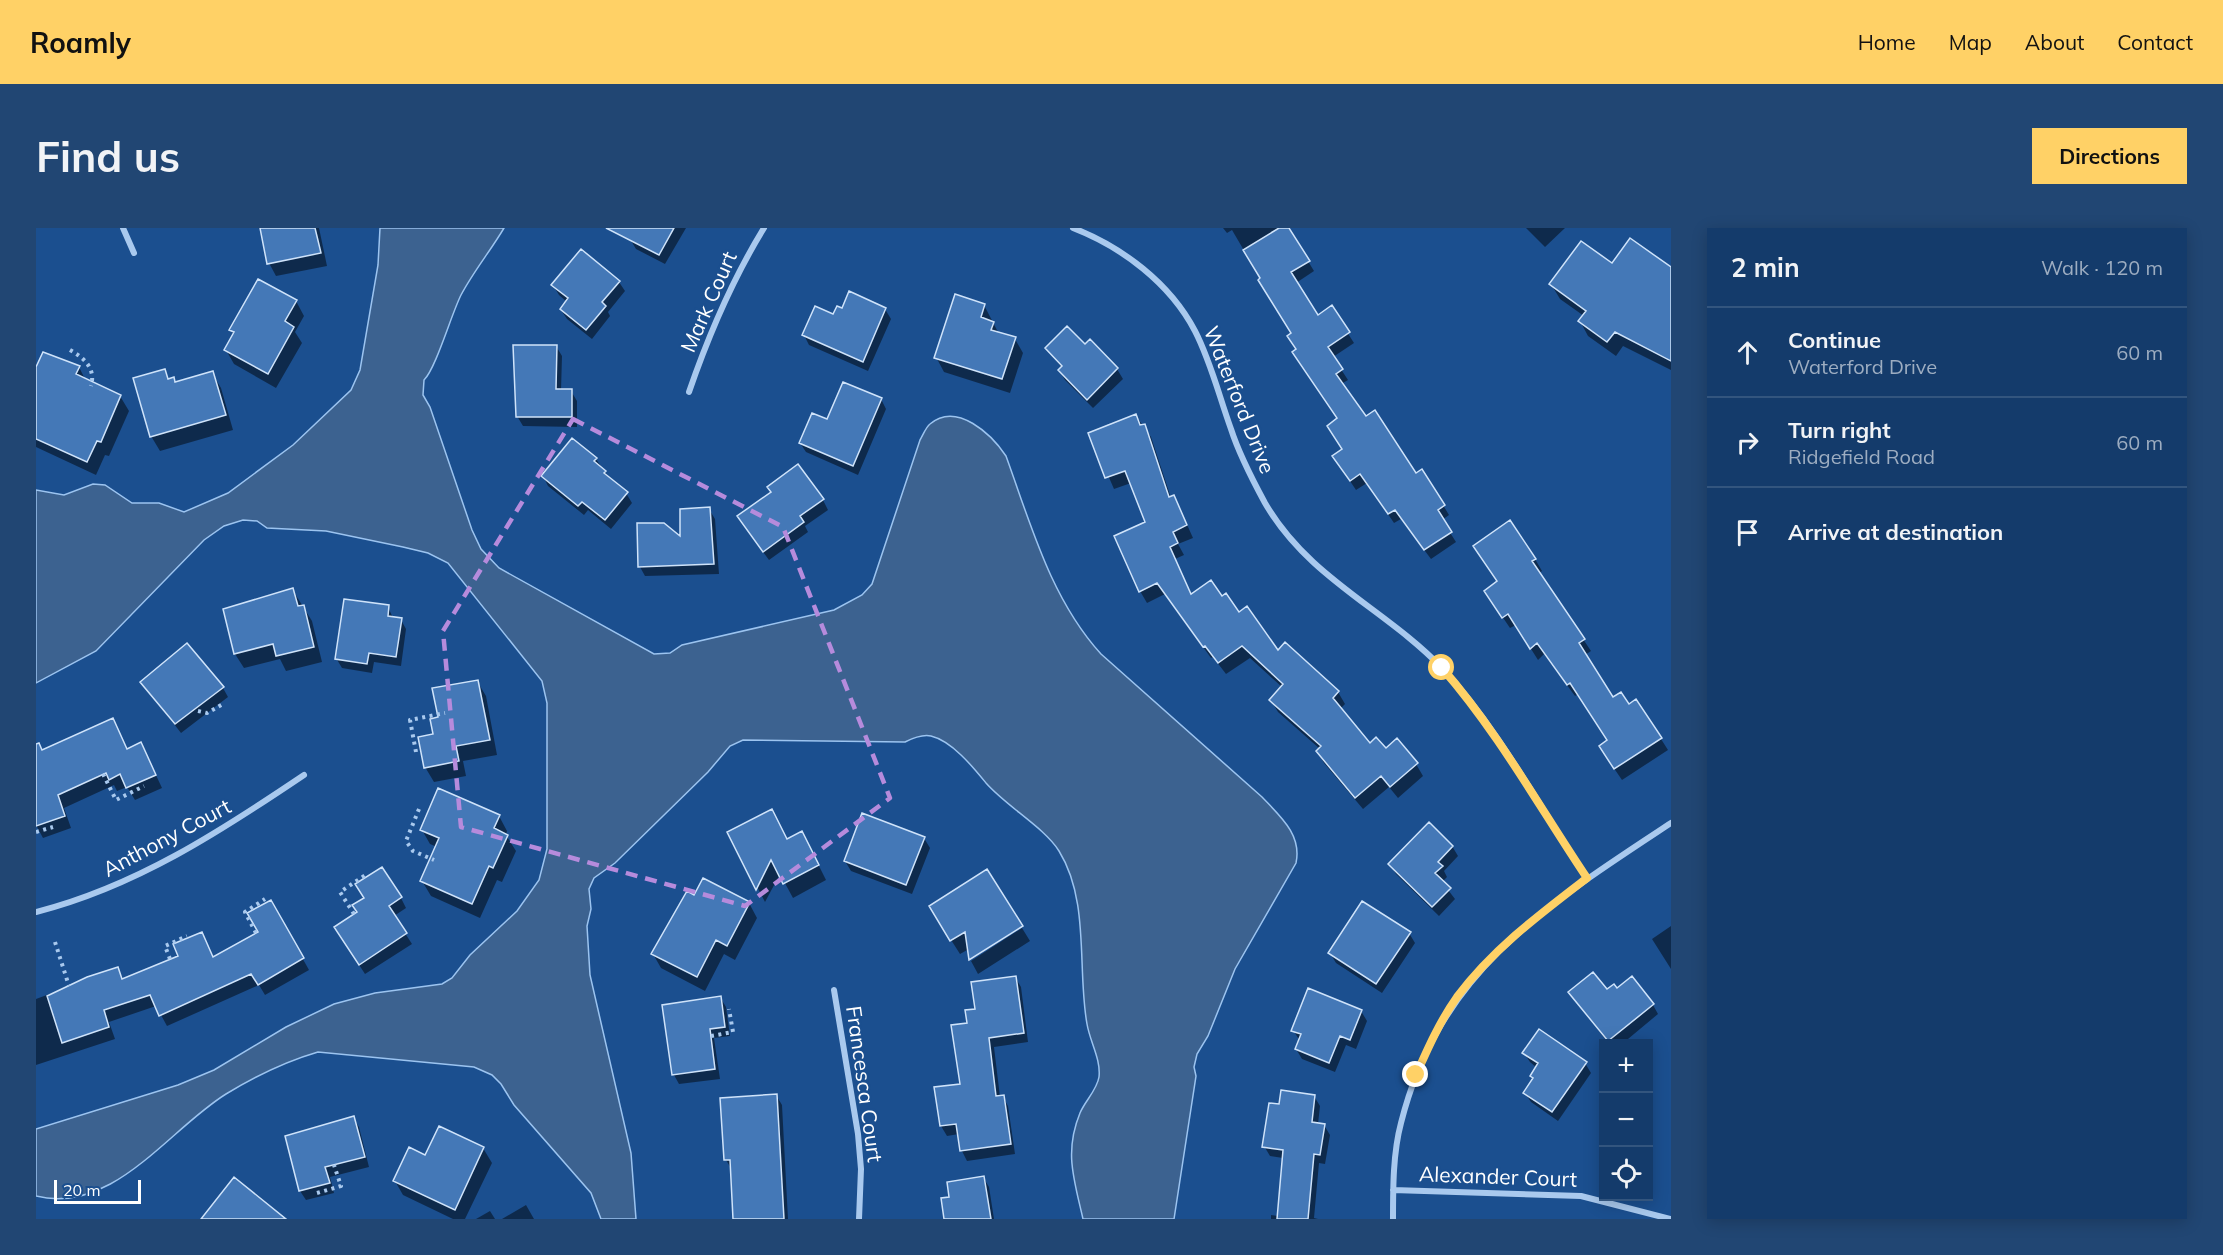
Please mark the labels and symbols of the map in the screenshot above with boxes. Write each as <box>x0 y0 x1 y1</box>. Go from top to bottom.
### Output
street label: Mark Court <box>674 247 742 356</box>
street label: Waterford Drive <box>1199 322 1281 477</box>
route start <box>1428 654 1454 680</box>
street label: Anthony Court <box>98 792 235 882</box>
street label: Francesca Court <box>841 1004 889 1164</box>
route end <box>1402 1061 1428 1087</box>
street label: Alexander Court <box>1419 1160 1578 1192</box>
scale bar <box>54 1177 141 1204</box>

